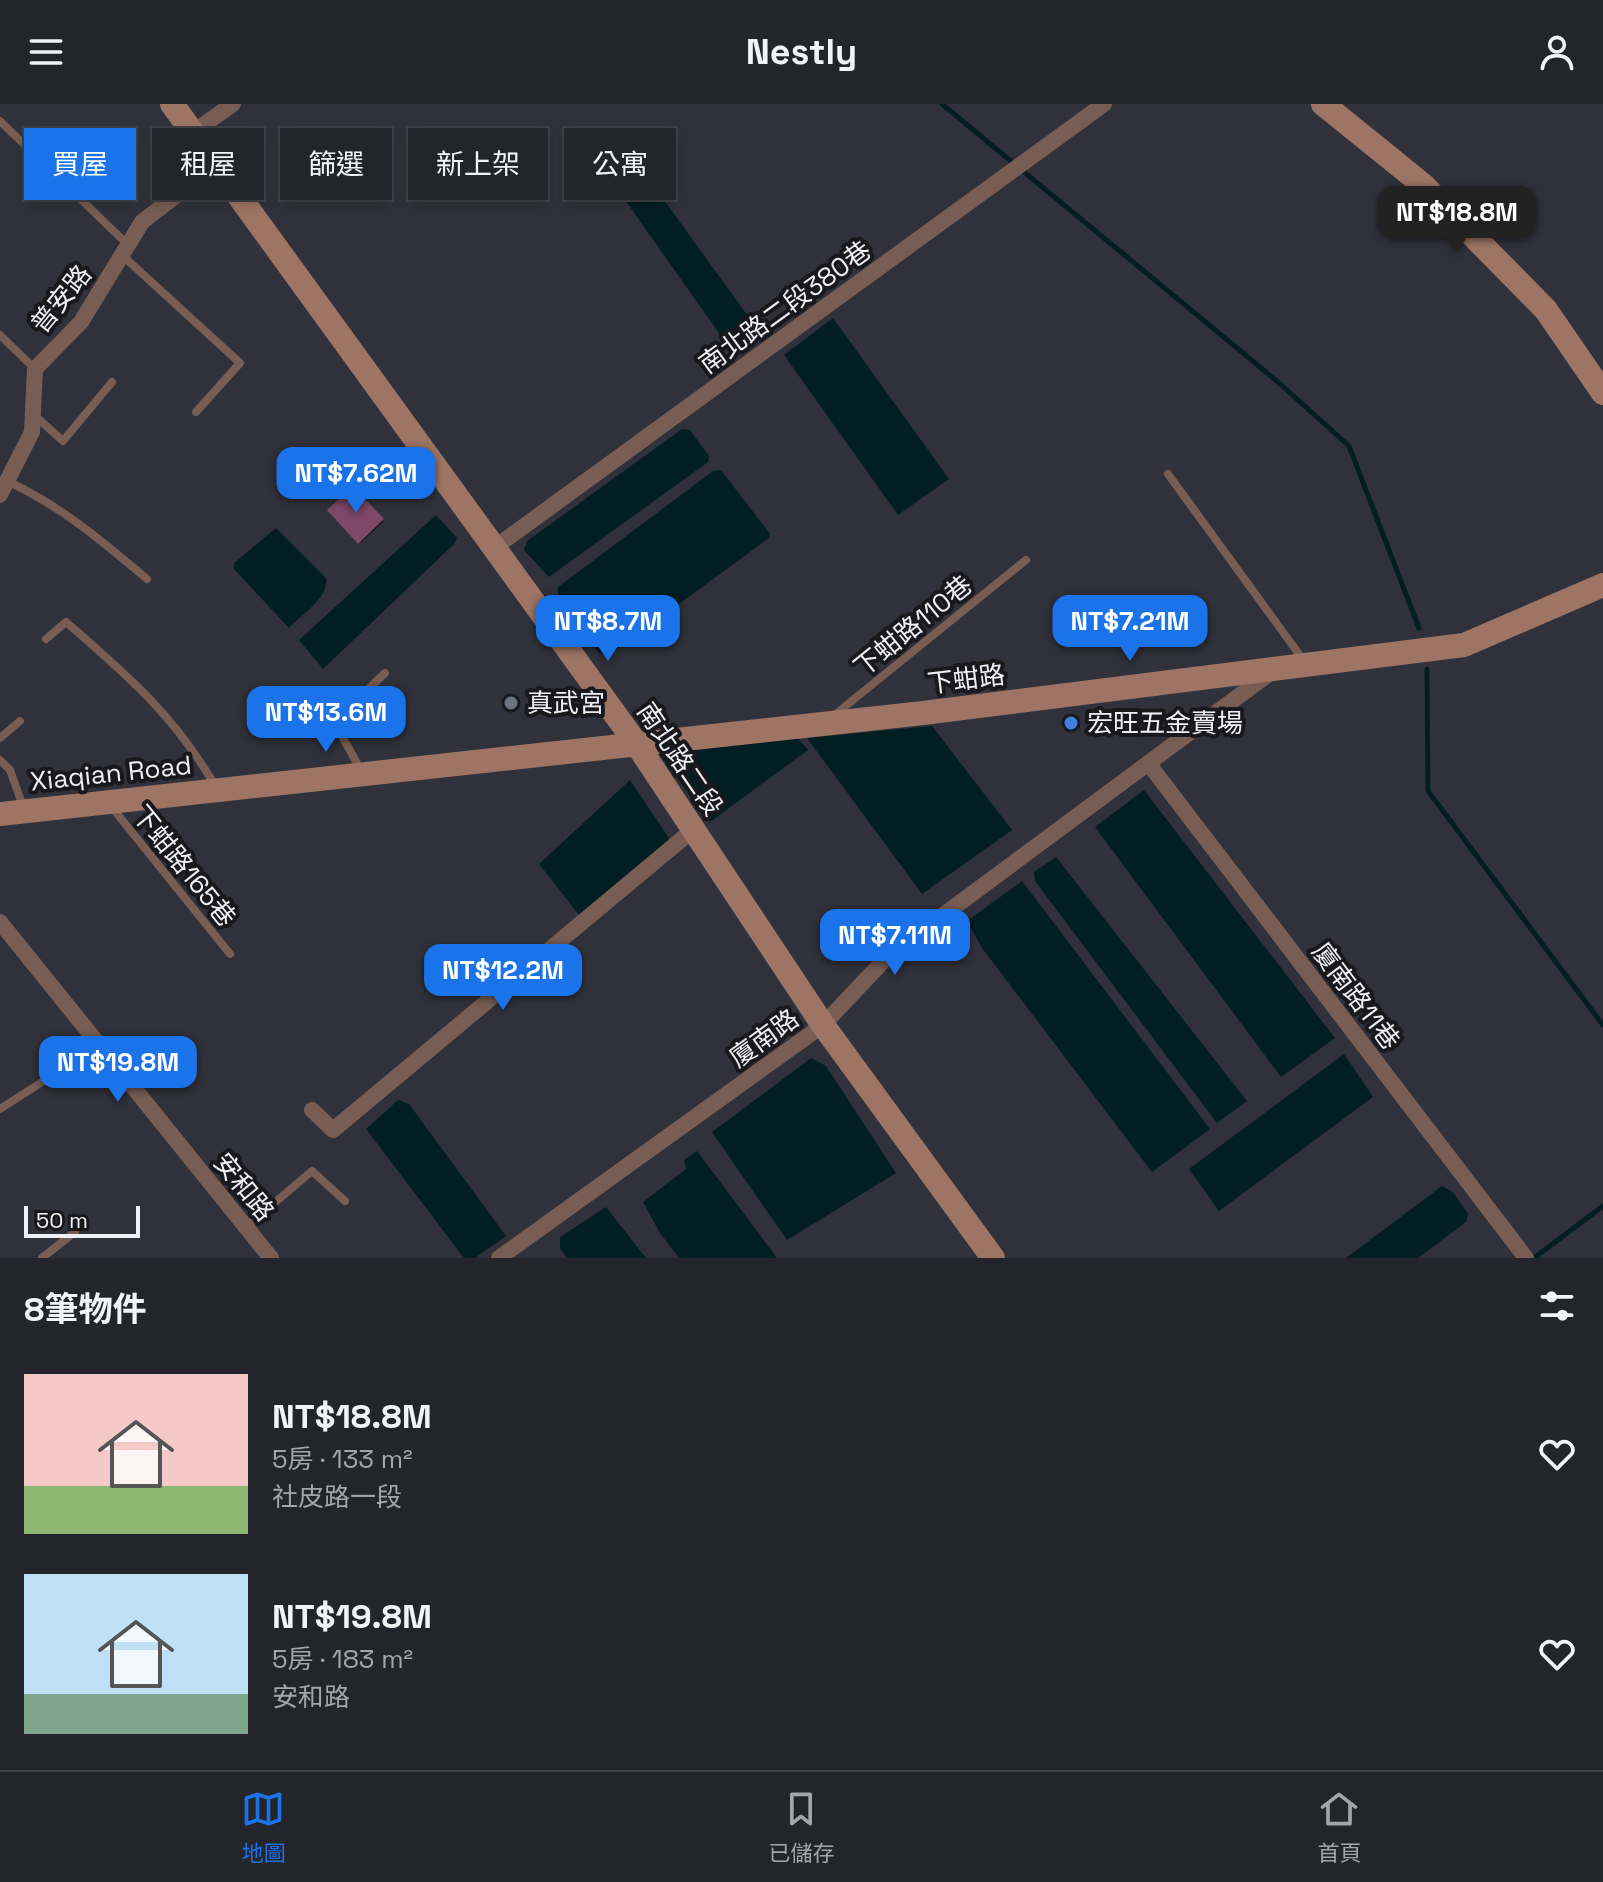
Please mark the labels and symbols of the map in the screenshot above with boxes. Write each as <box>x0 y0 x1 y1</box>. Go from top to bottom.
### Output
pin: NT$18.8M <box>1374 186 1540 254</box>
street label: 南北路二段380巷 <box>692 233 878 381</box>
street label: 普安路 <box>23 258 99 340</box>
pin: NT$7.62M <box>273 447 439 515</box>
street label: 下蚶路110巷 <box>848 569 978 683</box>
pin: NT$8.7M <box>534 595 682 663</box>
pin: NT$7.21M <box>1047 595 1213 663</box>
street label: 下蚶路 <box>925 659 1007 699</box>
pin: NT$13.6M <box>243 686 409 754</box>
place label: 真武宮 <box>527 686 605 720</box>
marker: 真武宮 <box>502 694 520 712</box>
street label: 南北路二段 <box>630 696 730 822</box>
place label: 宏旺五金賣場 <box>1087 706 1243 740</box>
marker: 宏旺五金賣場 <box>1062 714 1080 732</box>
street label: Xiaqian Road <box>29 748 193 798</box>
street label: 下蚶路165巷 <box>125 798 243 934</box>
pin: NT$7.11M <box>812 909 978 977</box>
street label: 廈南路11巷 <box>1305 936 1407 1056</box>
pin: NT$12.2M <box>420 944 586 1012</box>
street label: 廈南路 <box>722 1001 806 1075</box>
pin: NT$19.8M <box>35 1036 201 1104</box>
street label: 安和路 <box>206 1146 282 1228</box>
scale bar <box>24 1202 140 1238</box>

